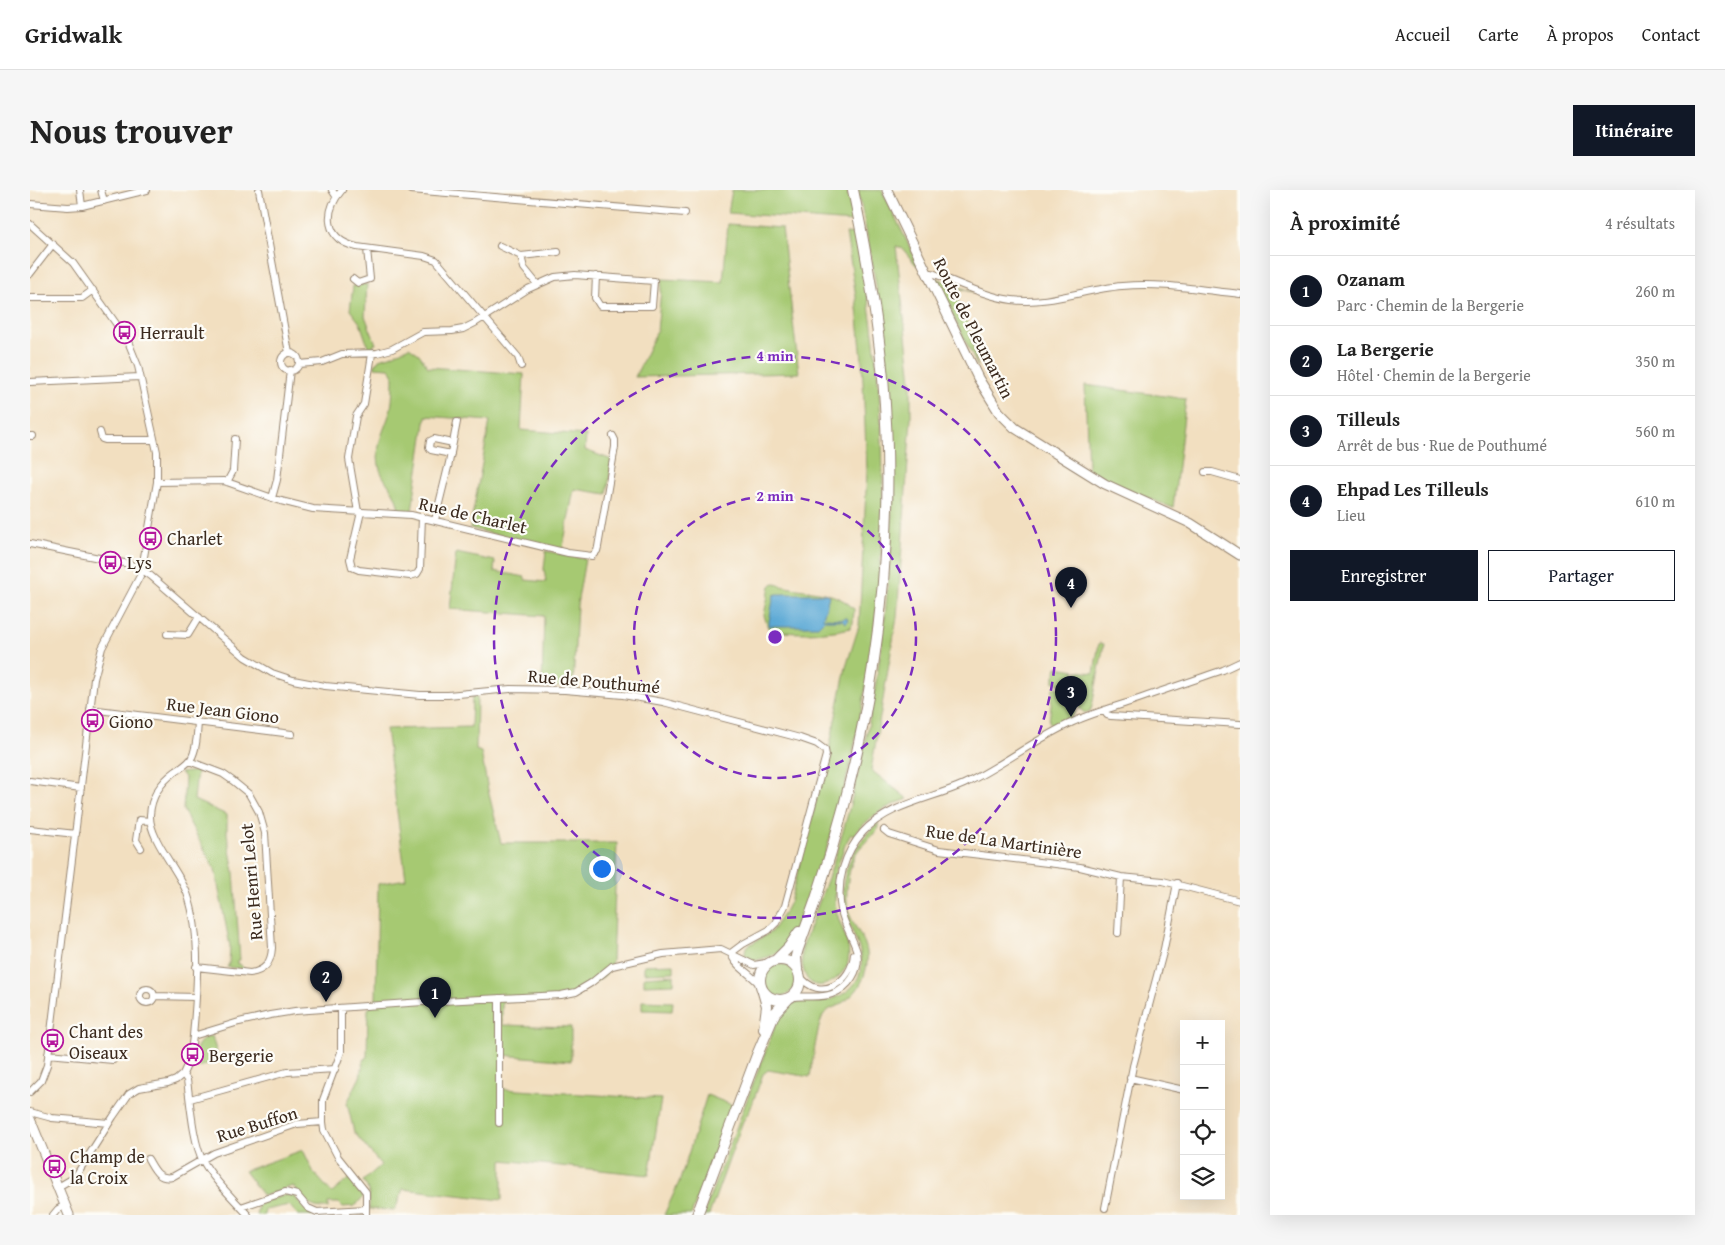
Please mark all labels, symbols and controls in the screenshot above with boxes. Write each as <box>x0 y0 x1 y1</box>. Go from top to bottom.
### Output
text: Gridwalk <box>25 17 122 52</box>
text: Accueil <box>1395 21 1450 48</box>
text: Carte <box>1478 21 1519 48</box>
text: À propos <box>1547 21 1614 48</box>
text: Contact <box>1642 21 1700 48</box>
text: Nous trouver <box>30 105 233 156</box>
button: Itinéraire <box>1573 105 1695 156</box>
text: À proximité <box>1290 207 1400 238</box>
text: 4 résultats <box>1605 211 1675 235</box>
street label: Route de Pleumartin <box>927 253 1021 403</box>
text: Ozanam <box>1337 265 1405 293</box>
text: 1 <box>1302 279 1310 303</box>
text: 260 m <box>1635 279 1675 303</box>
text: Parc · Chemin de la Bergerie <box>1337 293 1524 317</box>
place label: Herrault <box>140 319 205 346</box>
bus stop icon: Herrault <box>112 320 136 344</box>
text: La Bergerie <box>1337 335 1434 363</box>
text: 4 min <box>756 345 794 366</box>
text: 2 <box>1302 349 1310 373</box>
text: 350 m <box>1635 349 1675 373</box>
text: Hôtel · Chemin de la Bergerie <box>1337 363 1531 387</box>
text: Tilleuls <box>1337 405 1400 433</box>
text: 3 <box>1302 419 1310 443</box>
text: 560 m <box>1635 419 1675 443</box>
text: Arrêt de bus · Rue de Pouthumé <box>1337 433 1547 457</box>
text: Ehpad Les Tilleuls <box>1337 475 1489 503</box>
text: 2 min <box>756 485 794 506</box>
street label: Rue de Charlet <box>416 489 530 541</box>
text: 4 <box>1302 489 1310 513</box>
text: 610 m <box>1635 489 1675 513</box>
text: Lieu <box>1337 503 1365 527</box>
place label: Charlet <box>167 525 223 552</box>
bus stop icon: Charlet <box>139 526 163 550</box>
place label: Lys <box>127 549 152 576</box>
bus stop icon: Lys <box>99 550 123 574</box>
button: Enregistrer <box>1290 550 1478 601</box>
button: Partager <box>1488 550 1675 601</box>
pin: 4 <box>1055 567 1087 608</box>
centre of rings <box>766 628 784 646</box>
street label: Rue de Pouthumé <box>527 662 661 700</box>
pin: 3 <box>1055 676 1087 717</box>
street label: Rue Jean Giono <box>165 690 281 730</box>
place label: Giono <box>109 708 153 735</box>
bus stop icon: Giono <box>81 709 105 733</box>
street label: Rue de La Martinière <box>924 817 1084 865</box>
street label: Rue Henri Lelot <box>232 822 270 942</box>
your location <box>589 856 615 882</box>
pin: 2 <box>310 961 342 1002</box>
pin: 1 <box>419 977 451 1018</box>
place label: Chant des Oiseaux <box>69 1018 143 1066</box>
map controls <box>1180 1020 1225 1200</box>
button: + <box>1180 1020 1225 1065</box>
bus stop icon: Chant des Oiseaux <box>41 1029 65 1053</box>
place label: Bergerie <box>209 1042 273 1069</box>
bus stop icon: Bergerie <box>181 1043 205 1067</box>
button: − <box>1180 1065 1225 1110</box>
street label: Rue Buffon <box>213 1099 301 1149</box>
button: locate <box>1180 1110 1225 1155</box>
place label: Champ de la Croix <box>70 1143 145 1191</box>
bus stop icon: Champ de la Croix <box>42 1154 66 1178</box>
button: layers <box>1180 1155 1225 1200</box>

